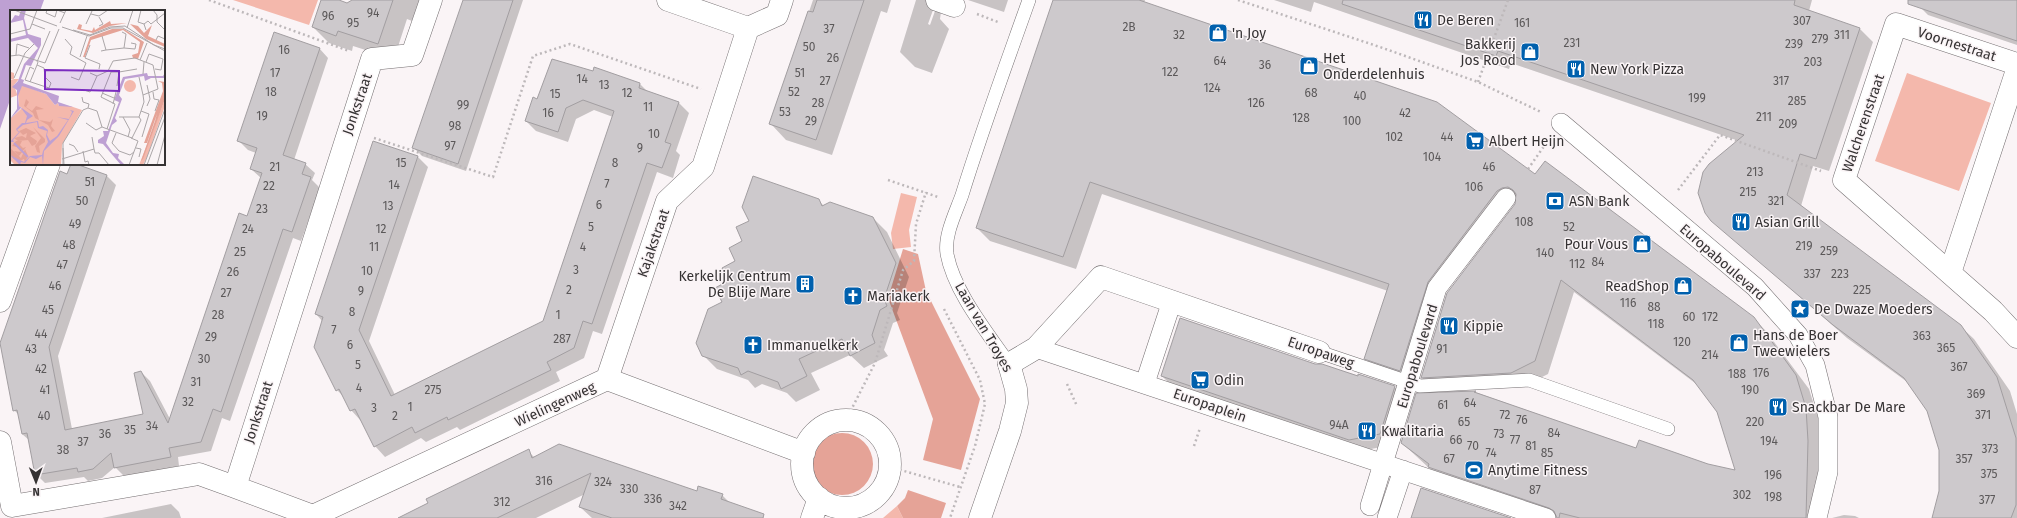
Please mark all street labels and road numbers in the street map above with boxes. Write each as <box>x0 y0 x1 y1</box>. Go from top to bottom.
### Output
street label: Voornestraat <box>1915 24 1999 65</box>
street label: Jonkstraat <box>339 70 376 137</box>
street label: Walcherenstraat <box>1839 71 1889 174</box>
street label: Kajakstraat <box>634 206 673 279</box>
street label: Europaboulevard <box>1676 220 1769 304</box>
street label: Laan van Troyes <box>951 279 1016 376</box>
street label: Europaboulevard <box>1394 302 1441 410</box>
street label: Europaweg <box>1285 333 1357 372</box>
street label: Jonkstraat <box>240 378 277 445</box>
street label: Wielingenweg <box>512 378 599 431</box>
street label: Europaplein <box>1171 385 1249 426</box>

